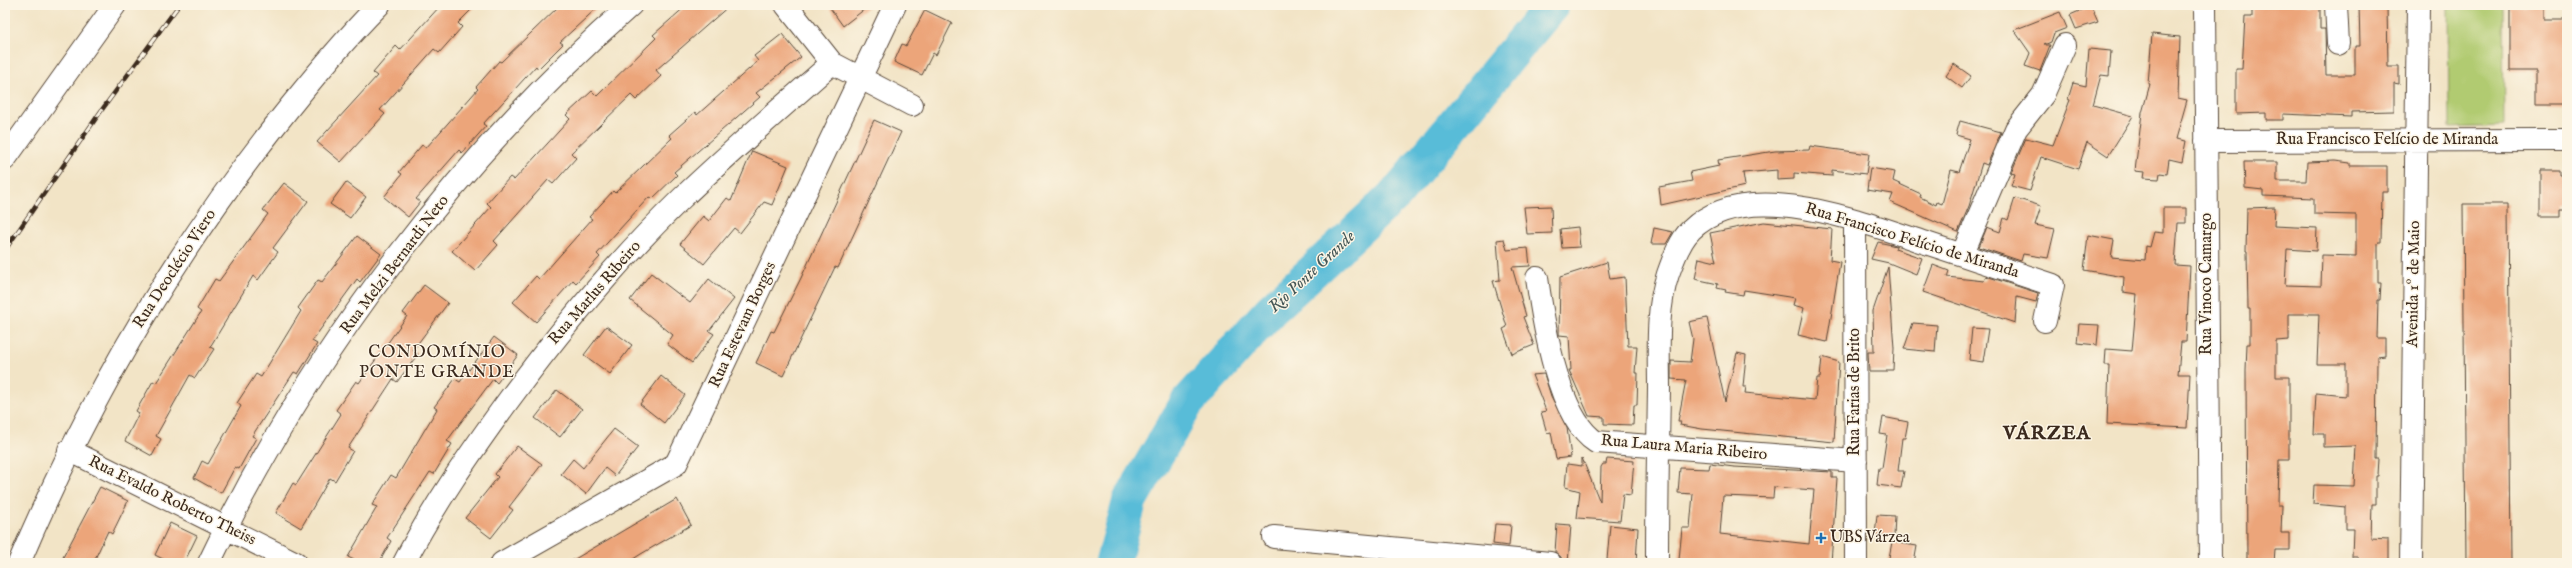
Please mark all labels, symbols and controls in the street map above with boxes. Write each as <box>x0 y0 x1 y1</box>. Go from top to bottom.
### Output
street label: Rua Francisco Felício de Miranda <box>2276 130 2498 150</box>
street label: Rua Melzi Bernardi Neto <box>336 191 454 338</box>
street label: Rua Francisco Felício de Miranda <box>1803 199 2021 283</box>
street label: Rua Deoclécio Viero <box>129 205 221 332</box>
street label: Rua Vinoco Camargo <box>2197 212 2217 355</box>
street label: Avenida 1º de Maio <box>2403 220 2425 349</box>
water label: Rio Ponte Grande <box>1264 226 1360 317</box>
street label: Rua Marlus Ribeiro <box>544 237 646 349</box>
street label: Rua Estevam Borges <box>705 258 781 391</box>
street label: Rua Farias de Brito <box>1845 328 1865 456</box>
district label: CONDOMÍNIO PONTE GRANDE <box>359 341 515 383</box>
district label: VÁRZEA <box>2002 421 2092 446</box>
street label: Rua Laura Maria Ribeiro <box>1600 431 1769 465</box>
street label: Rua Evaldo Roberto Theiss <box>85 452 259 550</box>
place label: UBS Várzea <box>1830 528 1910 548</box>
marker: UBS Várzea <box>1815 532 1827 544</box>

